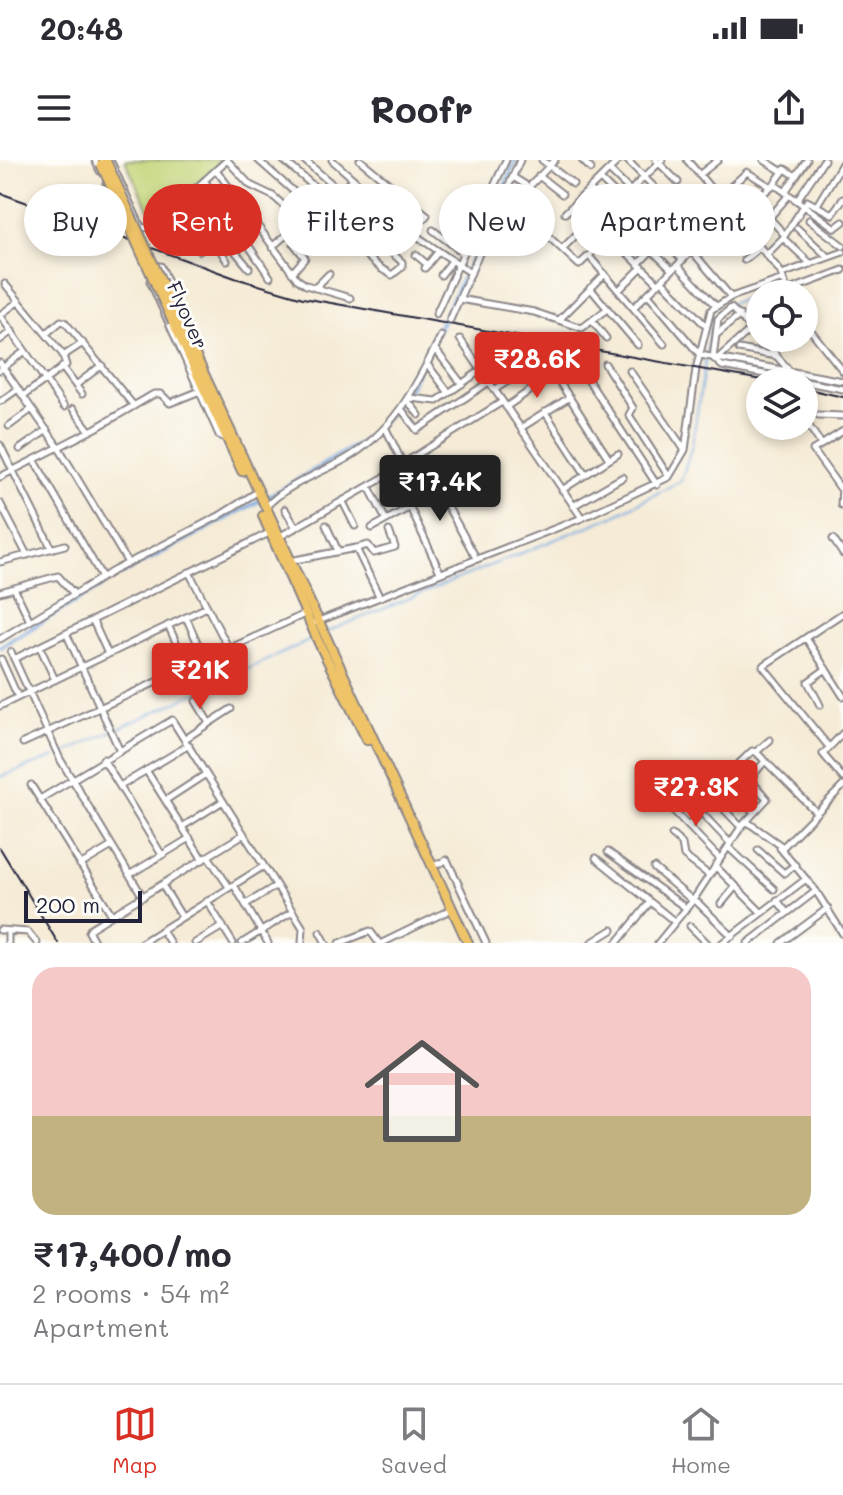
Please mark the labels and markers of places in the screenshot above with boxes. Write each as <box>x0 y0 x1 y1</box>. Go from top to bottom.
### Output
pin: ₹28.6K <box>472 332 602 400</box>
pin: ₹17.4K <box>375 455 505 523</box>
pin: ₹21K <box>153 643 247 711</box>
pin: ₹27.3K <box>631 760 761 828</box>

